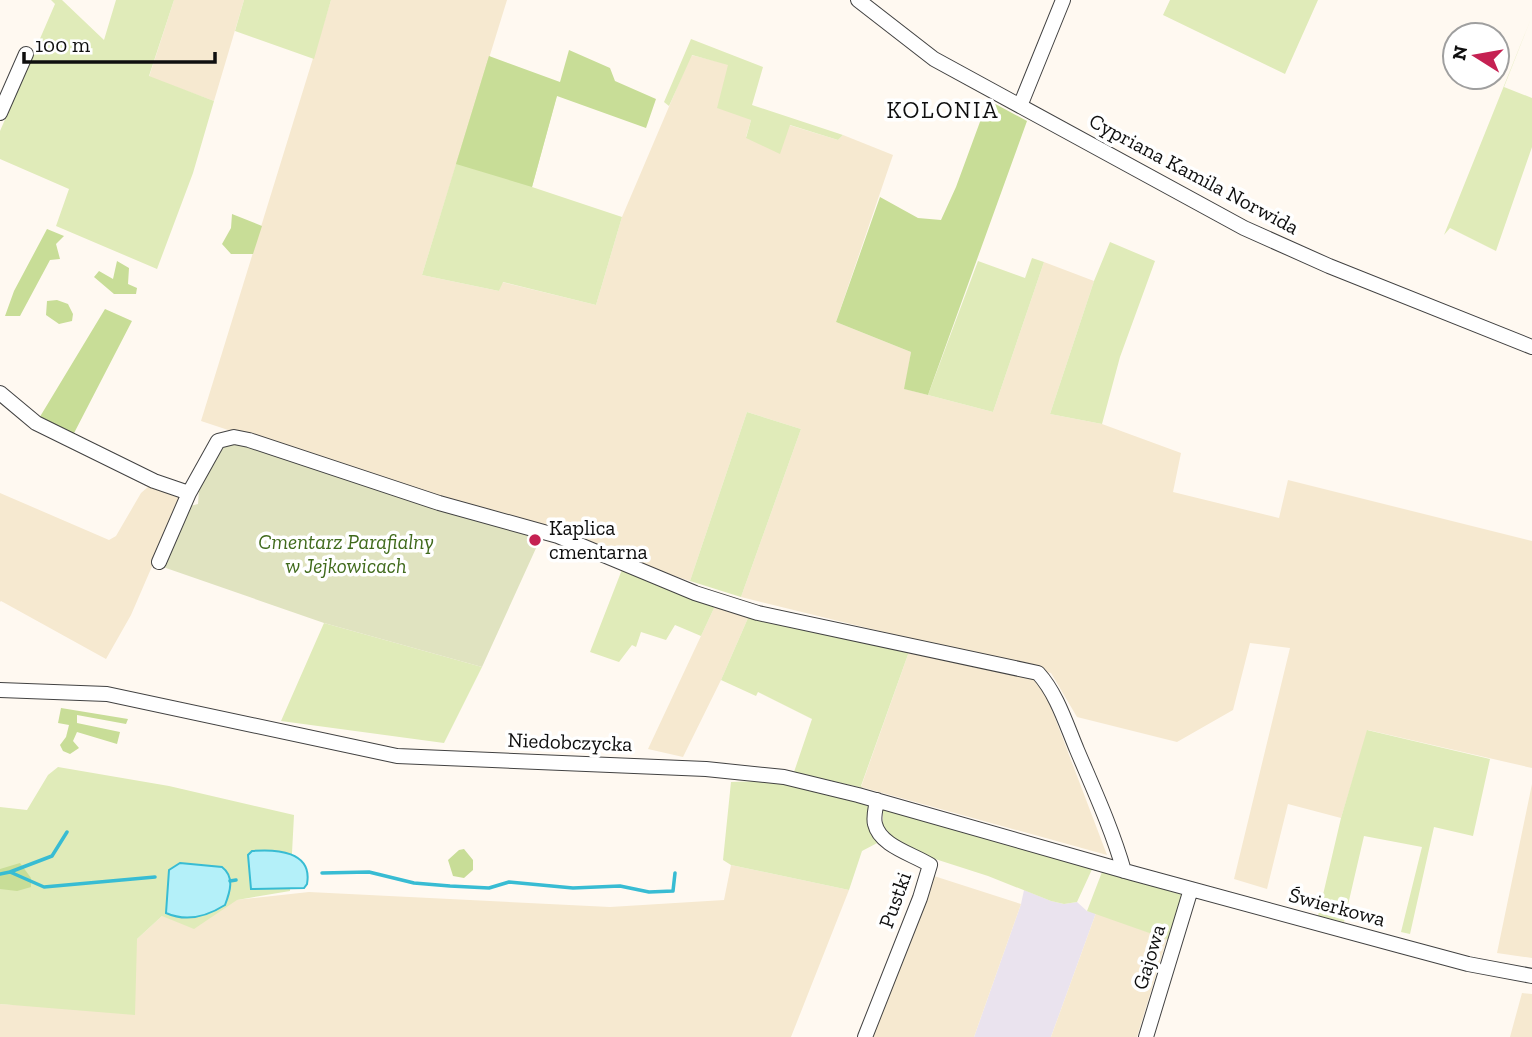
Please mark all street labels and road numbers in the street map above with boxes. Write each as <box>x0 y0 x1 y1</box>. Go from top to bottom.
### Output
street label: Cypriana Kamila Norwida <box>1085 108 1303 240</box>
street label: Niedobczycka <box>507 727 633 756</box>
street label: Pustki <box>873 868 916 931</box>
street label: Świerkowa <box>1286 882 1388 931</box>
street label: Gajowa <box>1127 921 1171 993</box>

